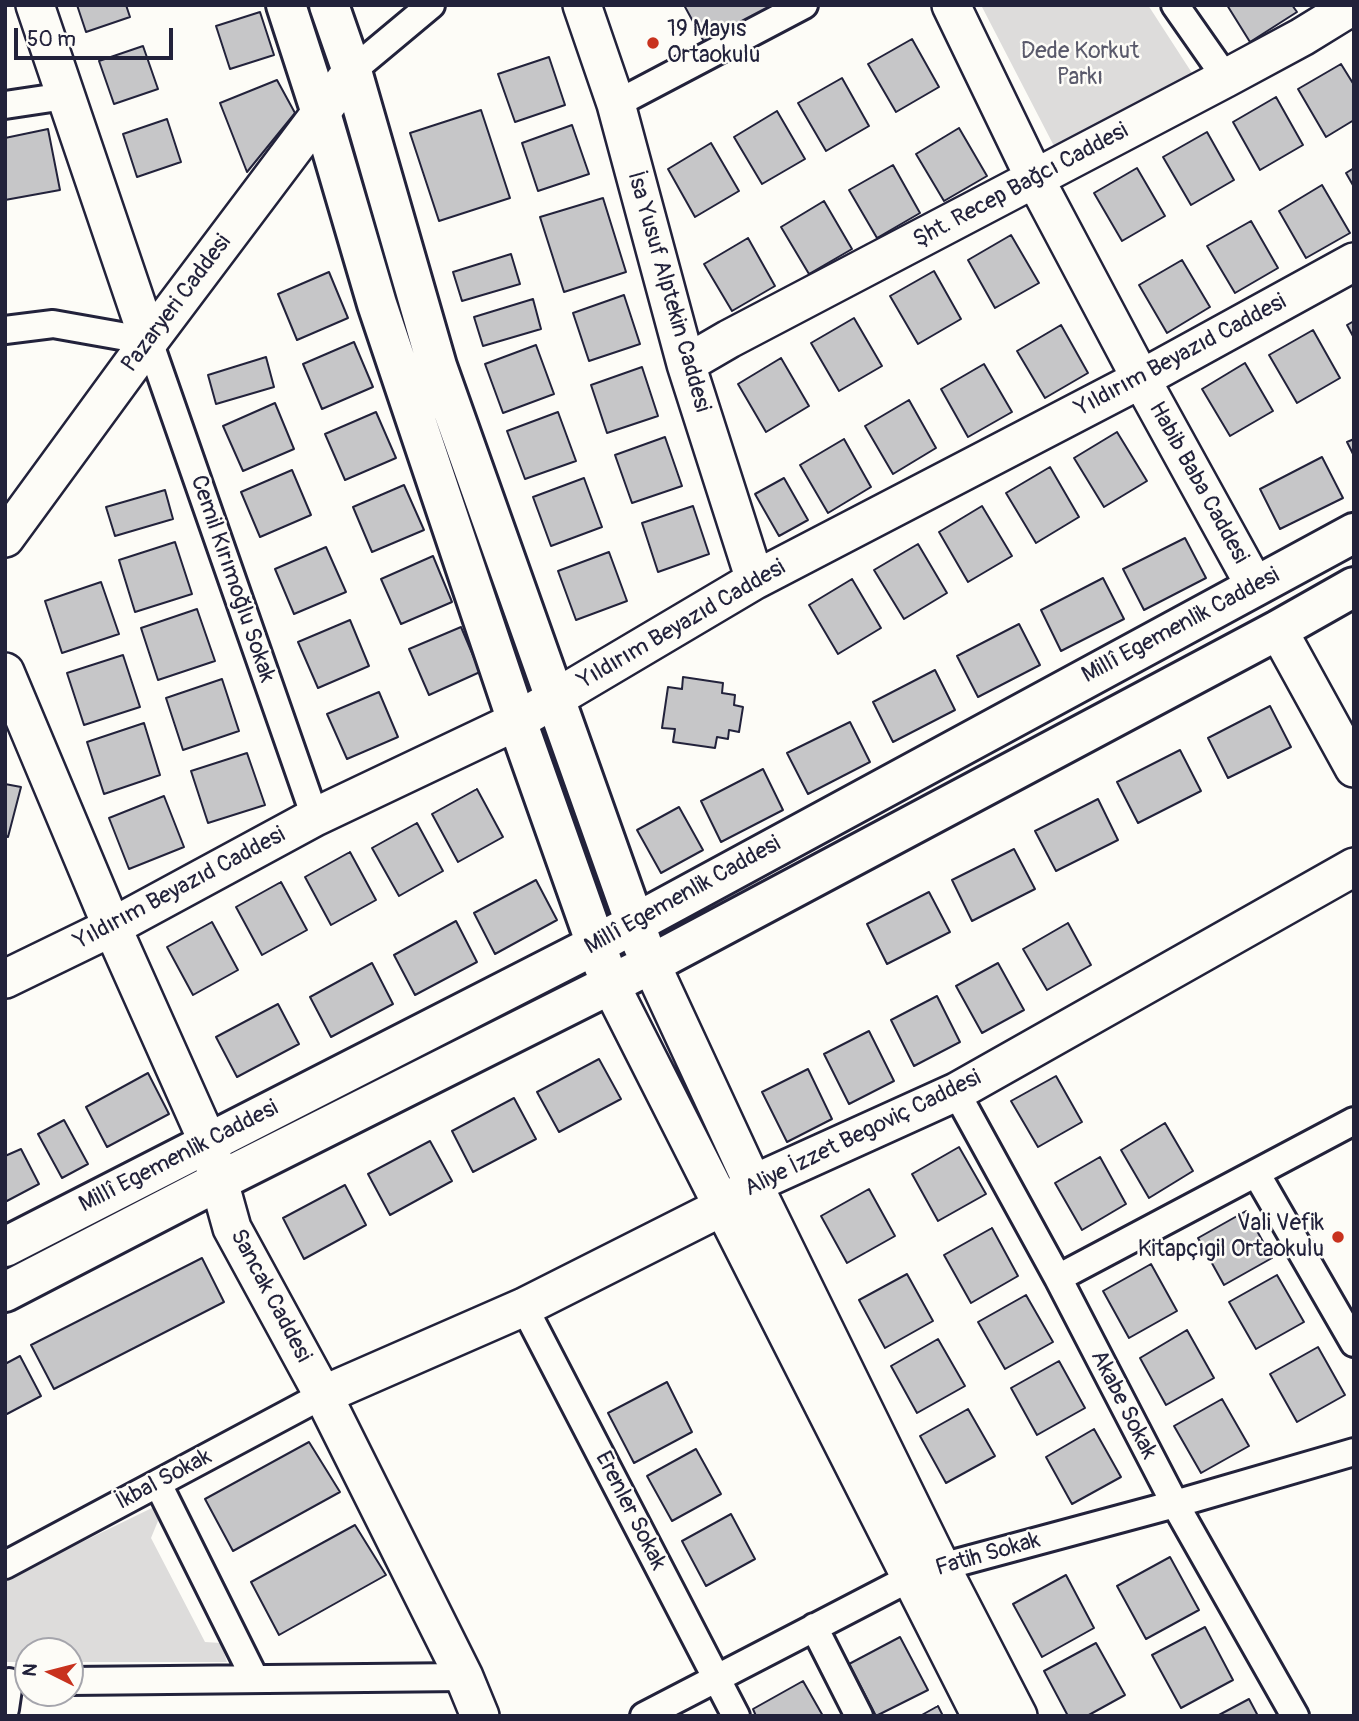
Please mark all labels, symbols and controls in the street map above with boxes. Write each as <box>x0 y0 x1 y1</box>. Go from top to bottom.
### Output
scale bar <box>18 14 177 58</box>
place label: 19 Mayıs Ortaokulu <box>667 16 760 70</box>
text: 50 m <box>27 26 76 53</box>
marker: 19 Mayıs Ortaokulu <box>645 35 661 51</box>
park label: Dede Korkut Parkı <box>1021 38 1139 92</box>
street label: Şht. Recep Bağcı Caddesi <box>909 118 1133 254</box>
street label: İsa Yusuf Alptekin Caddesi <box>620 168 716 416</box>
street label: Pazaryeri Caddesi <box>116 230 238 378</box>
street label: Yıldırım Beyazıd Caddesi <box>1071 289 1291 423</box>
street label: Habib Baba Caddesi <box>1142 397 1254 569</box>
street label: Cemil Kırımoğlu Sokak <box>184 472 280 686</box>
street label: Yıldırım Beyazıd Caddesi <box>573 554 791 696</box>
street label: Millî Egemenlik Caddesi <box>1078 562 1284 690</box>
street label: Yıldırım Beyazıd Caddesi <box>70 822 290 956</box>
street label: Millî Egemenlik Caddesi <box>580 831 786 961</box>
street label: Aliye İzzet Begoviç Caddesi <box>740 1065 986 1203</box>
street label: Millî Egemenlik Caddesi <box>75 1095 283 1219</box>
place label: Vali Vefik Kitapçıgil Ortaokulu <box>1138 1210 1324 1264</box>
street label: Sancak Caddesi <box>223 1225 317 1367</box>
marker: Vali Vefik Kitapçıgil Ortaokulu <box>1330 1229 1346 1245</box>
street label: Akabe Sokak <box>1084 1346 1162 1464</box>
street label: İkbal Sokak <box>112 1443 216 1517</box>
street label: Erenler Sokak <box>588 1447 672 1575</box>
street label: Fatih Sokak <box>933 1527 1043 1583</box>
north arrow <box>14 1637 84 1707</box>
text: N <box>17 1662 43 1678</box>

